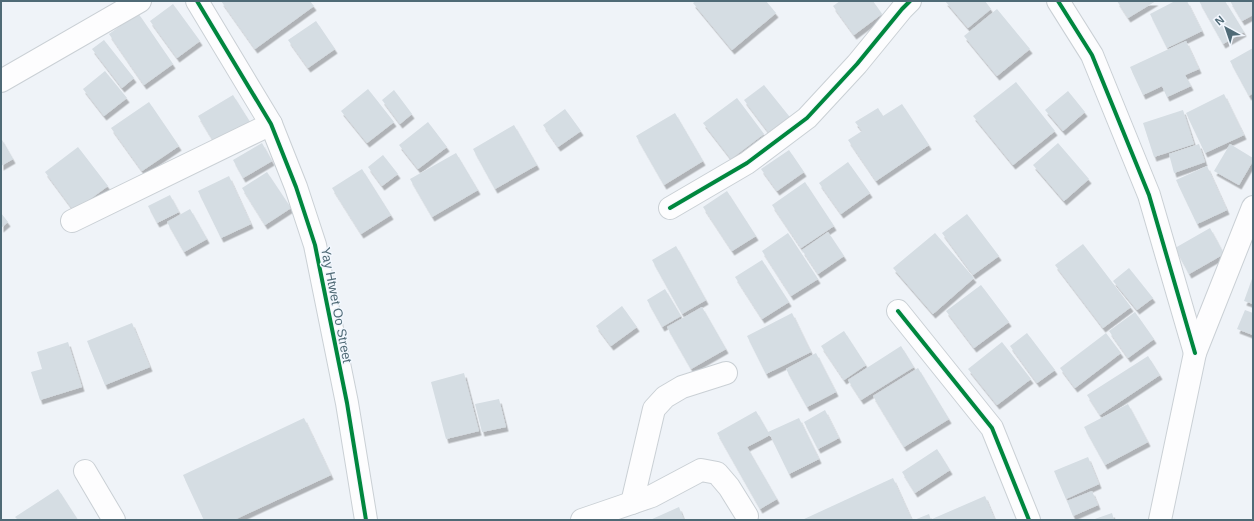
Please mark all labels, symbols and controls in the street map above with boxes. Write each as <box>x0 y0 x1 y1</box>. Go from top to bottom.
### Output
north arrow <box>1206 8 1246 48</box>
text: N <box>1213 13 1227 27</box>
street label: Yay Htwet Oo Street <box>318 246 355 365</box>

